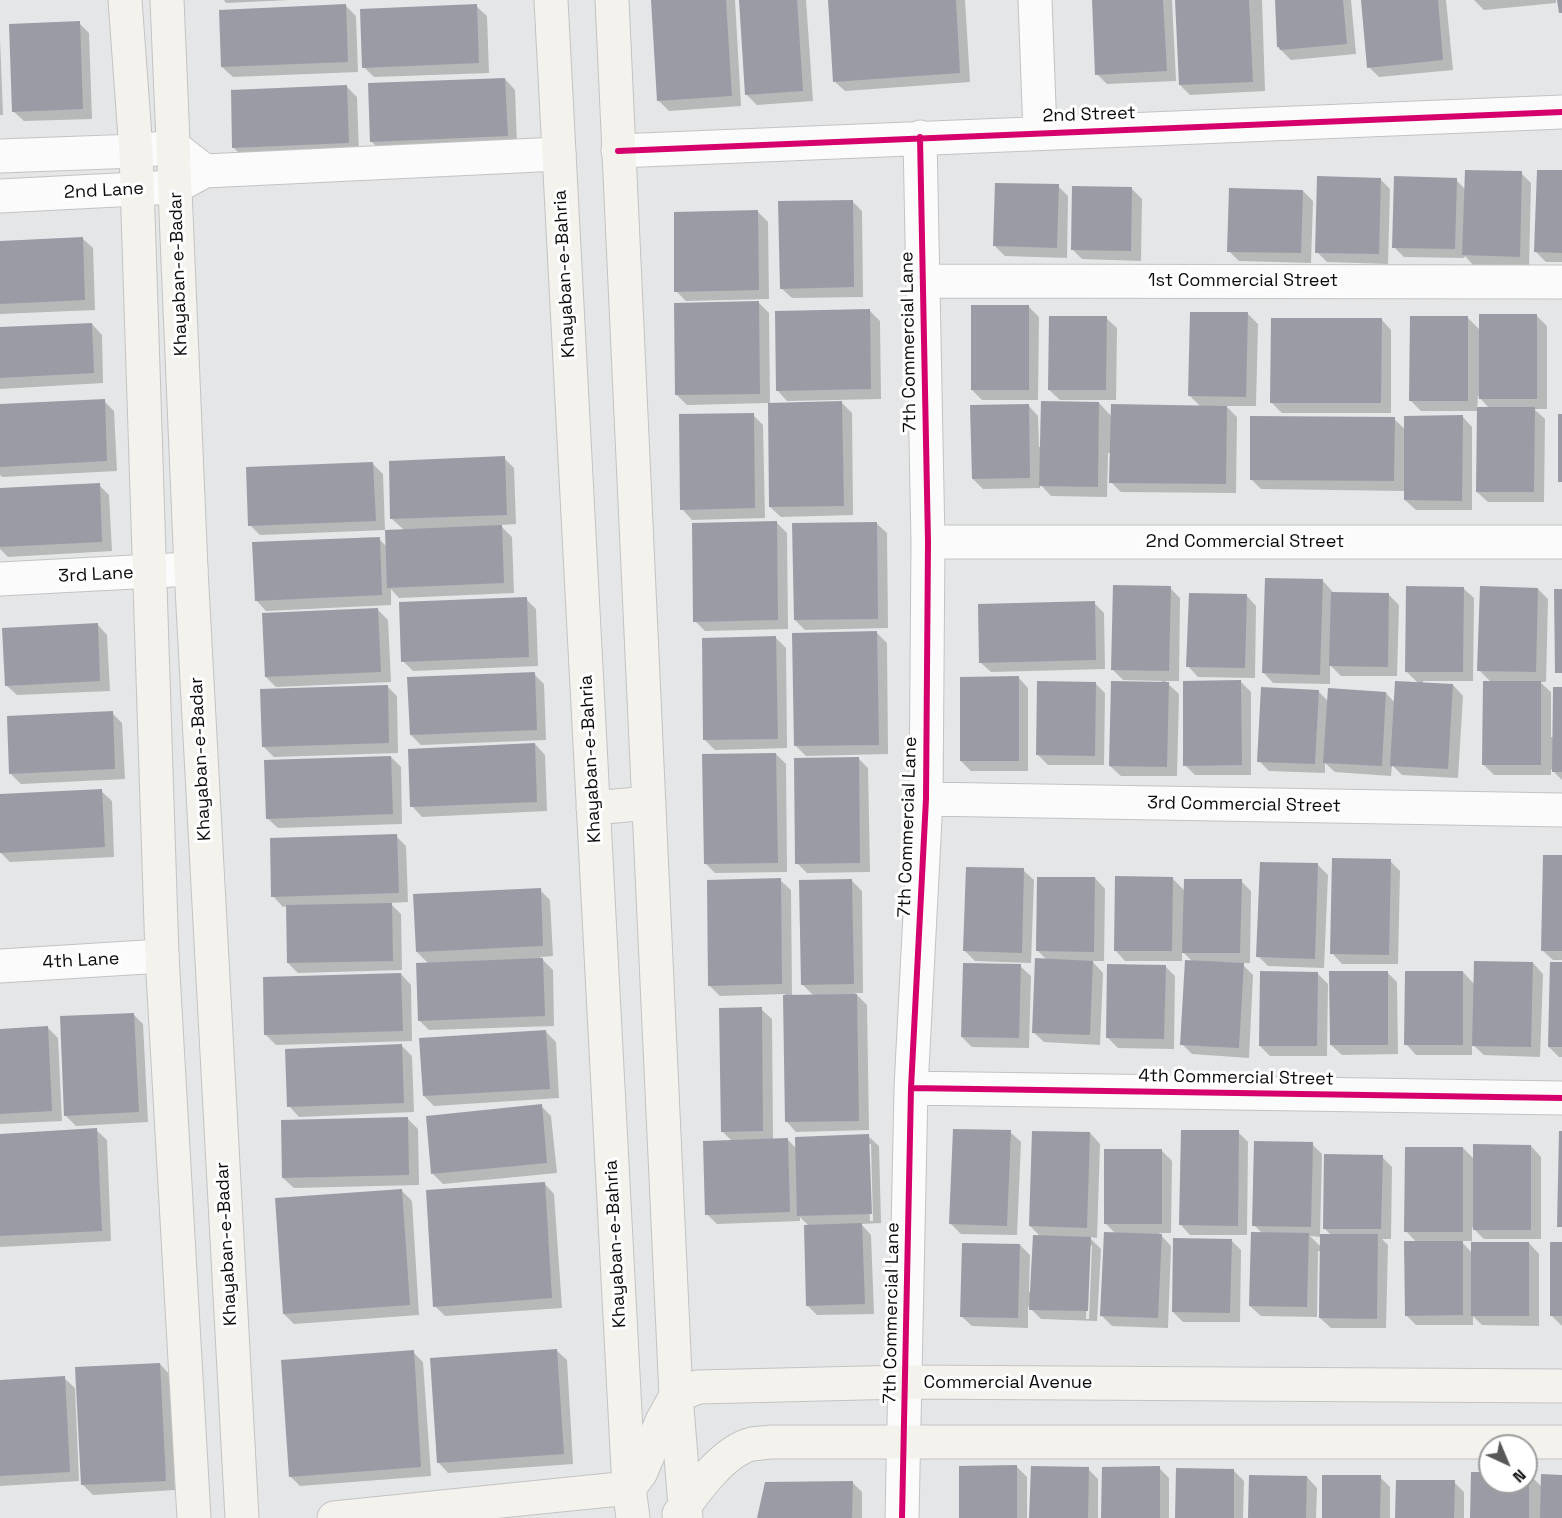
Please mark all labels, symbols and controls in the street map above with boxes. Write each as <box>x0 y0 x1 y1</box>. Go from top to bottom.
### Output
street label: 2nd Street <box>1042 103 1136 127</box>
street label: 2nd Lane <box>64 178 144 204</box>
street label: Khayaban-e-Bahria <box>550 189 580 359</box>
street label: Khayaban-e-Badar <box>165 192 193 356</box>
street label: 7th Commercial Lane <box>897 251 921 433</box>
street label: 1st Commercial Street <box>1148 270 1338 292</box>
street label: 2nd Commercial Street <box>1146 531 1344 553</box>
street label: 3rd Lane <box>58 562 134 588</box>
street label: Khayaban-e-Bahria <box>576 674 606 844</box>
street label: Khayaban-e-Badar <box>186 676 216 842</box>
street label: 7th Commercial Lane <box>894 736 922 918</box>
street label: 3rd Commercial Street <box>1147 793 1341 817</box>
street label: 4th Lane <box>42 948 120 974</box>
street label: 4th Commercial Street <box>1138 1065 1334 1091</box>
street label: Khayaban-e-Bahria <box>601 1159 631 1329</box>
street label: Khayaban-e-Badar <box>212 1161 242 1327</box>
street label: 7th Commercial Lane <box>880 1222 904 1404</box>
street label: Commercial Avenue <box>924 1372 1092 1394</box>
north arrow <box>1478 1434 1538 1494</box>
text: N <box>1508 1465 1531 1487</box>

